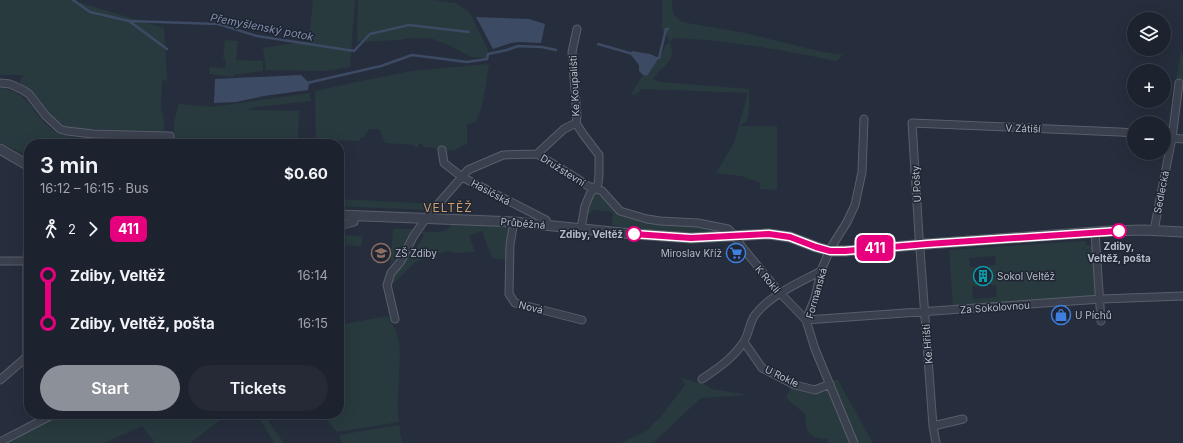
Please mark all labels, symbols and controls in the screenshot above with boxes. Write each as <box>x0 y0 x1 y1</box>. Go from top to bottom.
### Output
water label: Přemyšlenský potok <box>209 10 316 44</box>
map controls <box>1127 12 1171 160</box>
button: layers <box>1127 12 1171 56</box>
street label: Ke Koupališti <box>566 55 582 117</box>
button: + <box>1127 64 1171 108</box>
button: − <box>1127 116 1171 160</box>
street label: V Zátiší <box>1005 121 1041 135</box>
text: 3 min <box>40 152 99 178</box>
street label: Družstevní <box>538 152 588 189</box>
text: $0.60 <box>284 164 328 183</box>
street label: U Pošty <box>909 165 923 203</box>
street label: Sedlecká <box>1151 170 1171 214</box>
street label: Hasičská <box>469 177 513 207</box>
text: 16:12 – 16:15 · Bus <box>40 180 149 196</box>
district label: VELTĚŽ <box>423 200 473 215</box>
street label: Průběžná <box>500 215 546 231</box>
icon: walk <box>40 218 62 240</box>
icon: forward <box>82 218 104 240</box>
text: 411 <box>118 220 139 237</box>
text: 2 <box>68 221 76 237</box>
marker: Zdiby, Veltěž, pošta <box>1111 223 1127 239</box>
marker: Zdiby, Veltěž <box>626 226 642 242</box>
place label: Zdiby, Veltěž <box>559 228 623 241</box>
line badge: 411 <box>852 235 898 261</box>
text: 411 <box>864 239 886 256</box>
place label: Zdiby, Veltěž, pošta <box>1087 240 1151 264</box>
school or university icon: ZŠ Zdiby <box>370 242 392 264</box>
supermarket icon: Miroslav Kříž <box>725 242 747 264</box>
place label: ZŠ Zdiby <box>395 247 437 259</box>
place label: Miroslav Kříž <box>661 247 722 259</box>
street label: K Rokli <box>753 263 783 295</box>
building icon: Sokol Veltěž <box>972 265 994 287</box>
text: Zdiby, Veltěž <box>70 266 165 285</box>
street label: Formanská <box>803 266 829 320</box>
text: 16:14 <box>297 267 328 283</box>
place label: Sokol Veltěž <box>997 270 1055 282</box>
street label: Nová <box>518 298 544 316</box>
street label: Za Sokolovnou <box>960 299 1030 315</box>
shop icon: U Píchů <box>1050 304 1072 326</box>
place label: U Píchů <box>1075 309 1112 321</box>
text: Zdiby, Veltěž, pošta <box>70 314 215 333</box>
text: 16:15 <box>298 315 328 331</box>
street label: Ke Hřišti <box>920 324 934 364</box>
street label: U Rokle <box>763 363 801 389</box>
button: Start <box>40 365 180 411</box>
button: Tickets <box>188 365 328 411</box>

